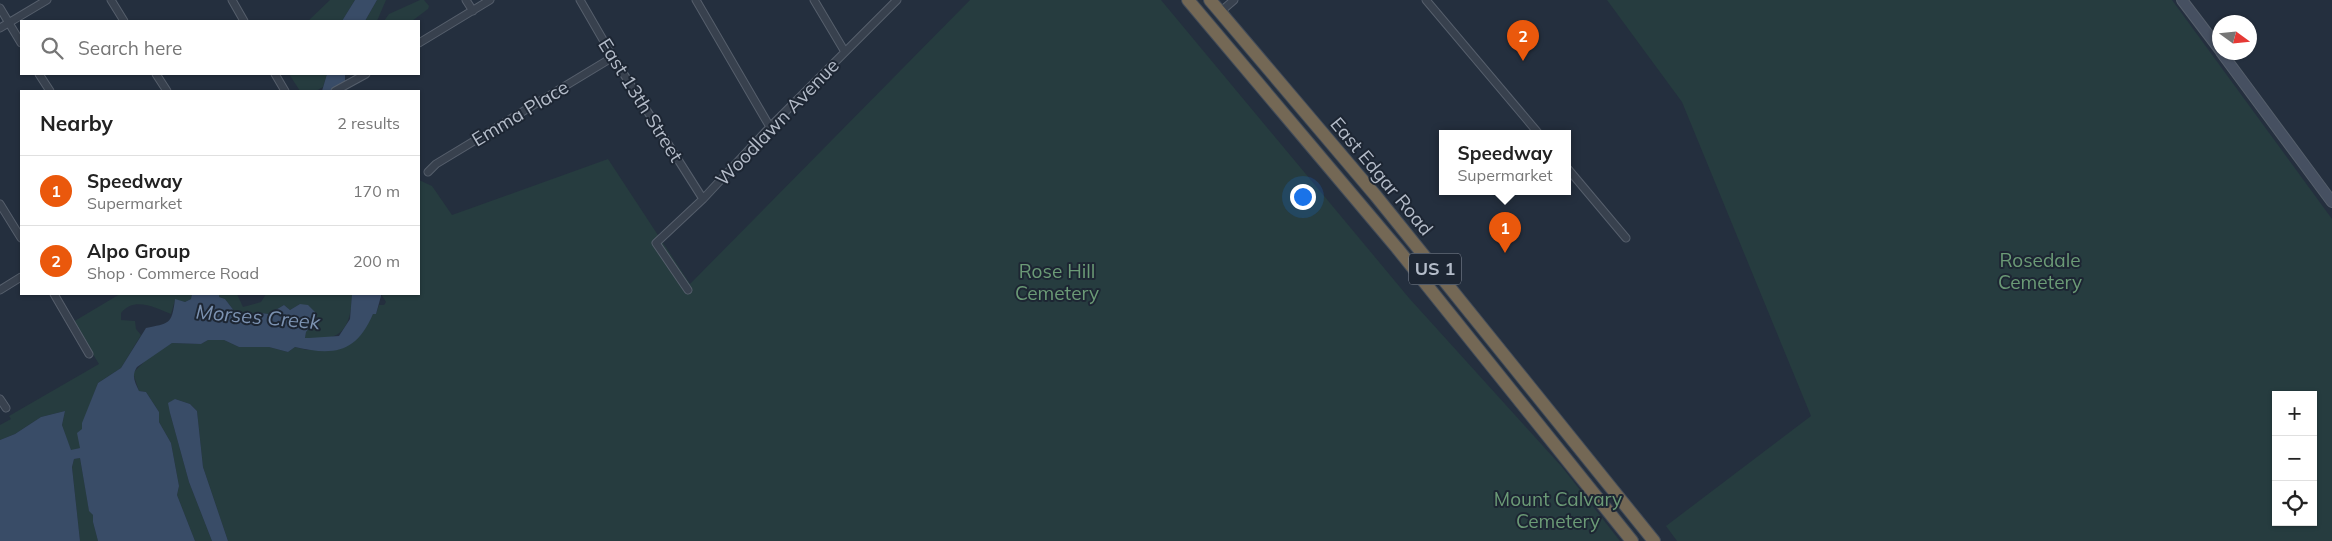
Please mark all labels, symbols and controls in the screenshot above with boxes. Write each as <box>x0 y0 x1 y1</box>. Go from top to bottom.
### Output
north arrow <box>2212 15 2257 60</box>
search box <box>20 20 420 75</box>
pin: 2 <box>1507 20 1539 61</box>
icon: search <box>38 34 66 62</box>
street label: East 13th Street <box>593 34 689 167</box>
text: Search here <box>78 36 182 60</box>
street label: Woodlawn Avenue <box>710 53 844 191</box>
street label: Emma Place <box>467 75 573 151</box>
text: Nearby <box>40 110 113 136</box>
street label: East Edgar Road <box>1326 112 1438 240</box>
text: 2 results <box>337 113 400 133</box>
popup <box>1439 130 1571 195</box>
text: Speedway <box>1457 141 1553 165</box>
text: Supermarket <box>1457 165 1552 185</box>
text: Speedway <box>87 169 182 193</box>
text: 1 <box>51 181 61 201</box>
text: 170 m <box>353 181 400 201</box>
your location <box>1290 184 1316 210</box>
text: Supermarket <box>87 193 182 213</box>
pin: 1 <box>1489 212 1521 253</box>
text: Alpo Group <box>87 239 190 263</box>
park label: Rosedale Cemetery <box>1998 248 2082 294</box>
text: 2 <box>51 251 61 271</box>
text: 200 m <box>353 251 400 271</box>
road number: US 1 <box>1409 253 1461 284</box>
park label: Rose Hill Cemetery <box>1015 259 1099 305</box>
text: Shop · Commerce Road <box>87 263 259 283</box>
water label: Morses Creek <box>195 299 322 334</box>
map controls <box>2272 391 2317 526</box>
button: + <box>2272 391 2317 436</box>
button: − <box>2272 436 2317 481</box>
button: locate <box>2272 481 2317 526</box>
park label: Mount Calvary Cemetery <box>1494 487 1622 533</box>

